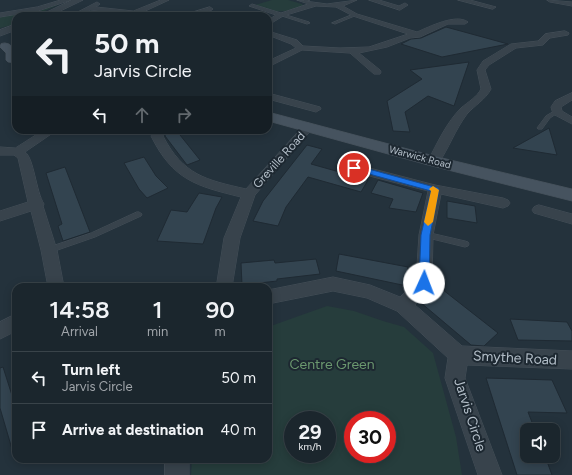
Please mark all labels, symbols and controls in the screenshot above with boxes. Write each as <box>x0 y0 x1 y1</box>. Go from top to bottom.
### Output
text: 50 m <box>94 26 160 60</box>
icon: left <box>28 28 80 80</box>
text: Jarvis Circle <box>94 60 192 82</box>
icon: left <box>89 104 111 126</box>
icon: ahead <box>131 104 153 126</box>
icon: right <box>173 104 195 126</box>
street label: Greville Road <box>250 129 308 191</box>
street label: Warwick Road <box>388 142 453 172</box>
pin <box>337 151 371 185</box>
icon: arrive <box>343 157 365 179</box>
position arrow <box>403 262 445 304</box>
text: 14:58 <box>49 295 110 324</box>
text: 1 <box>153 295 163 324</box>
text: 90 <box>205 295 235 324</box>
text: Arrival <box>61 324 98 339</box>
text: min <box>147 324 168 339</box>
text: m <box>215 324 226 339</box>
street label: Smythe Road <box>473 347 557 369</box>
park label: Centre Green <box>289 356 375 373</box>
text: Turn left <box>62 361 120 379</box>
icon: left <box>28 367 50 389</box>
text: 50 m <box>221 369 256 387</box>
street label: Jarvis Circle <box>450 376 490 454</box>
text: Jarvis Circle <box>62 379 133 394</box>
speed limit sign: 30 <box>344 411 396 463</box>
icon: arrive <box>28 419 50 441</box>
text: 29 <box>298 420 322 444</box>
text: Arrive at destination <box>62 421 203 439</box>
text: 40 m <box>221 421 256 439</box>
map controls <box>520 423 560 463</box>
button: sound <box>520 423 560 463</box>
text: km/h <box>299 440 321 453</box>

